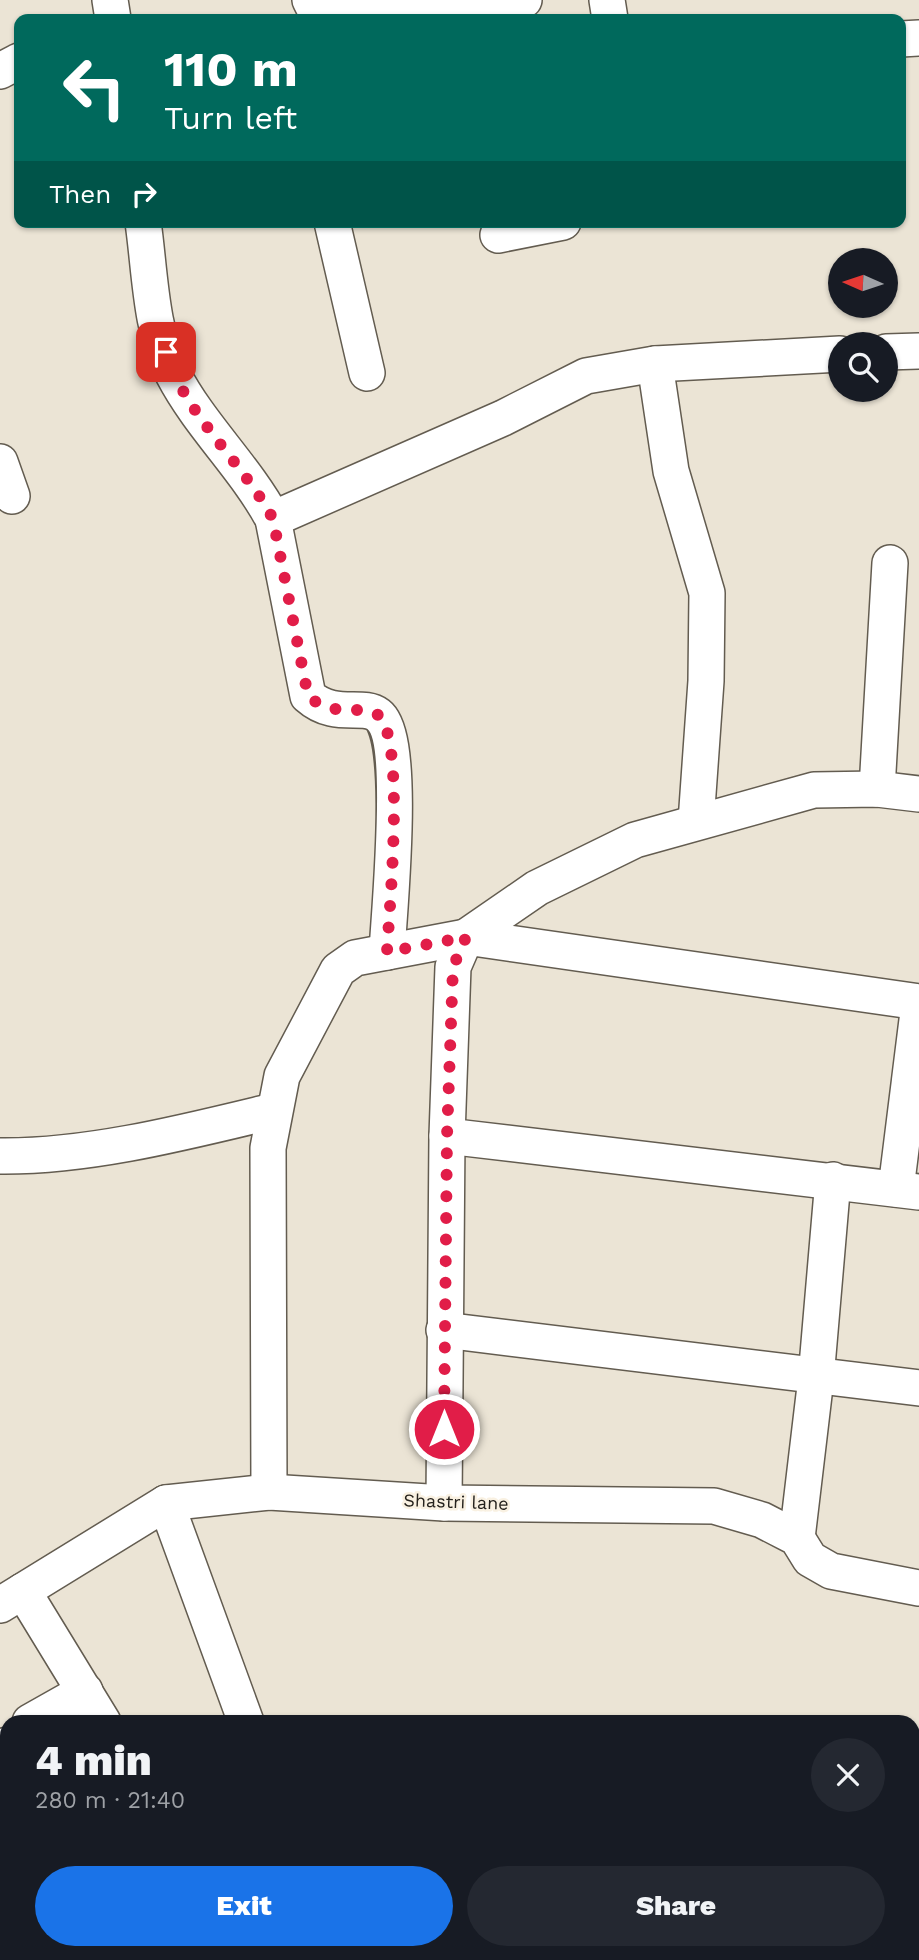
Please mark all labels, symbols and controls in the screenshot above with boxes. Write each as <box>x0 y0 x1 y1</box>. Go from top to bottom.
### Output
text: 110 m <box>164 40 298 98</box>
icon: left <box>49 42 140 133</box>
text: Turn left <box>164 99 297 137</box>
icon: right <box>125 175 163 213</box>
text: Then <box>49 179 111 209</box>
north arrow <box>828 248 898 318</box>
map controls <box>828 248 898 402</box>
pin <box>136 322 196 382</box>
button: search <box>828 332 898 402</box>
icon: arrive <box>147 333 185 371</box>
position arrow <box>407 1392 481 1466</box>
street label: Shastri lane <box>403 1489 509 1514</box>
text: 4 min <box>35 1736 152 1785</box>
button: close <box>811 1738 885 1812</box>
text: 280 m · 21:40 <box>35 1787 185 1814</box>
button: Exit <box>35 1866 453 1946</box>
button: Share <box>467 1866 885 1946</box>

